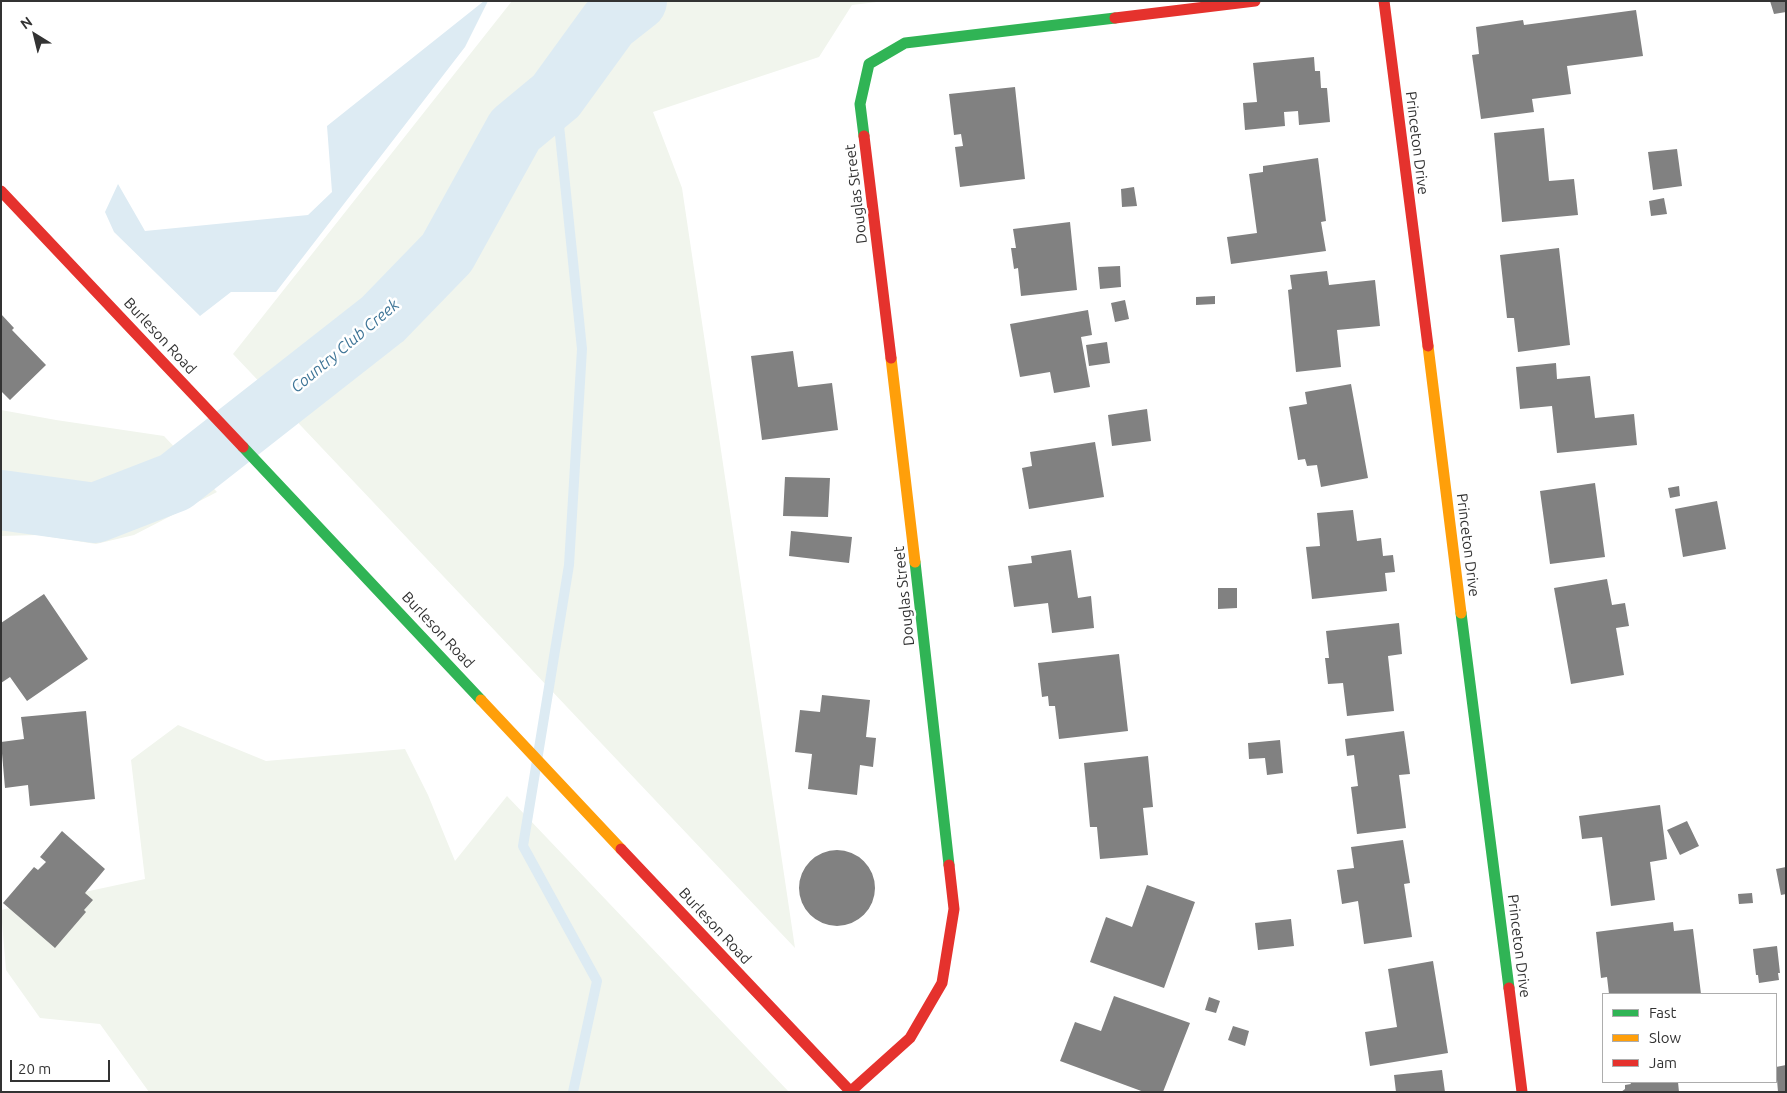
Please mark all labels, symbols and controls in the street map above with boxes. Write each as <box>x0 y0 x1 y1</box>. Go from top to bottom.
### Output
north arrow <box>10 10 60 60</box>
text: N <box>17 13 35 32</box>
street label: Princeton Drive <box>1402 90 1432 196</box>
street label: Douglas Street <box>841 143 871 245</box>
street label: Burleson Road <box>120 294 200 378</box>
water label: Country Club Creek <box>287 295 403 397</box>
street label: Princeton Drive <box>1453 492 1483 598</box>
street label: Douglas Street <box>890 545 918 647</box>
street label: Burleson Road <box>398 588 478 672</box>
street label: Burleson Road <box>675 884 755 968</box>
street label: Princeton Drive <box>1504 893 1534 999</box>
legend <box>1602 993 1777 1083</box>
text: Fast <box>1649 1004 1676 1021</box>
text: Slow <box>1649 1029 1681 1046</box>
scale bar <box>12 1050 112 1082</box>
text: Jam <box>1649 1054 1677 1071</box>
text: 20 m <box>18 1060 51 1077</box>

